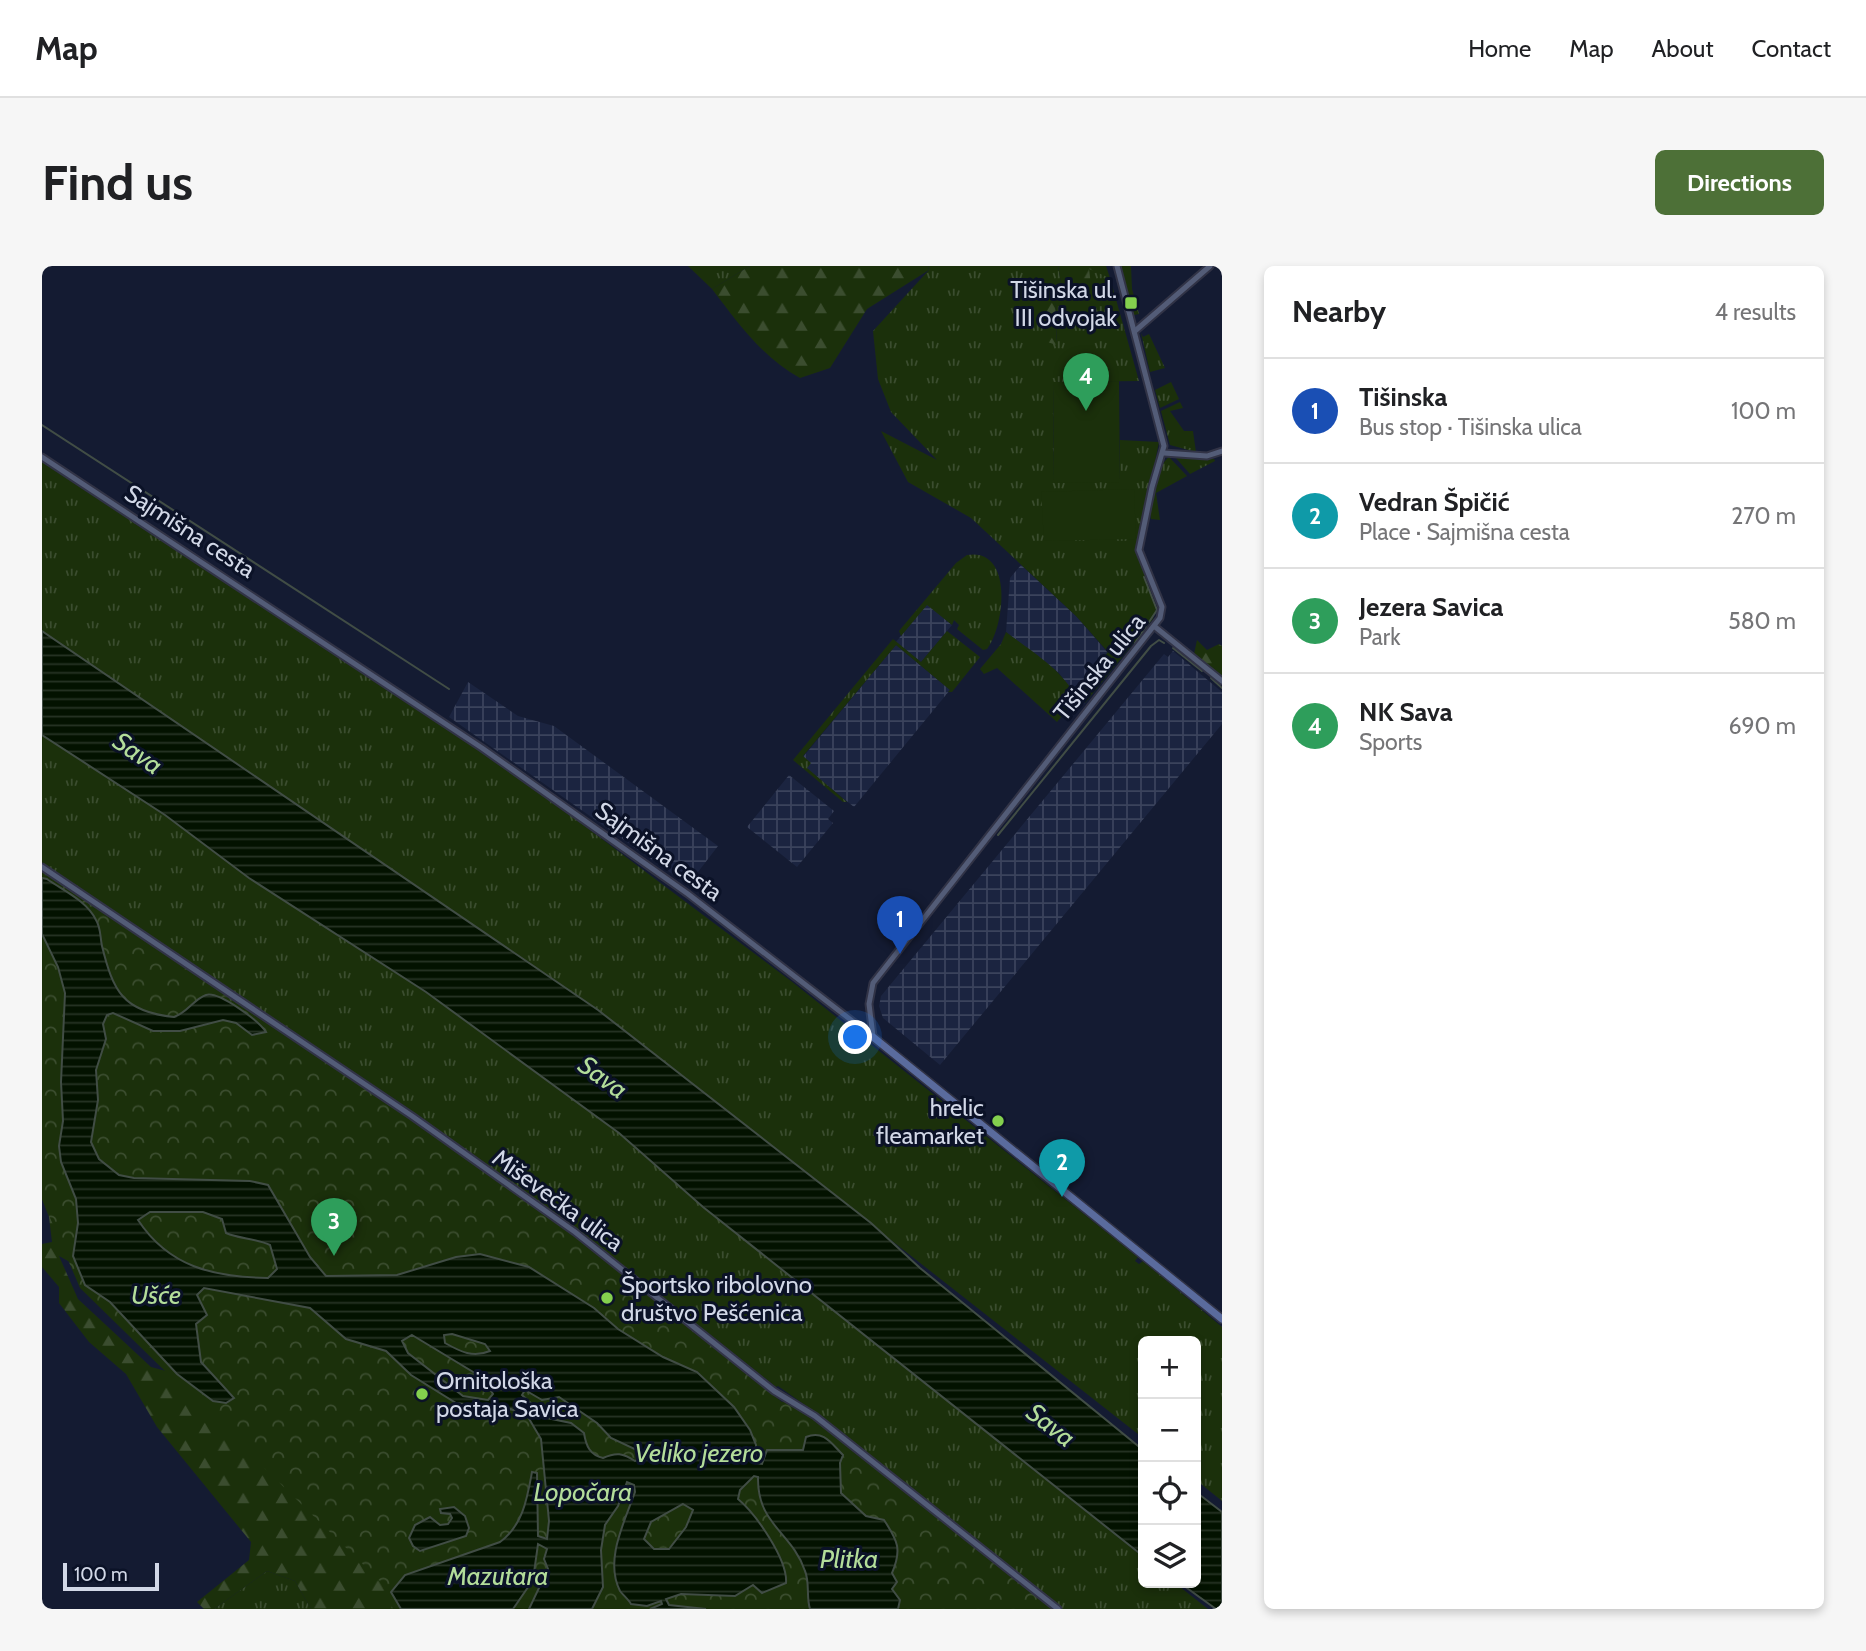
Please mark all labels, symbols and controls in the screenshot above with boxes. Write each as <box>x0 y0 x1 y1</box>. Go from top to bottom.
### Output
text: Map <box>35 28 98 68</box>
text: Home <box>1468 34 1531 63</box>
text: Map <box>1569 34 1614 63</box>
text: About <box>1652 34 1714 63</box>
text: Contact <box>1752 34 1831 63</box>
button: Directions <box>1655 150 1824 215</box>
text: Find us <box>42 153 193 212</box>
place label: Tišinska ul. III odvojak <box>1010 275 1117 332</box>
text: Nearby <box>1292 293 1386 330</box>
marker: Tišinska ul. III odvojak <box>1123 295 1139 311</box>
text: 4 results <box>1715 298 1796 326</box>
pin: 4 <box>1063 353 1109 411</box>
text: Tišinska <box>1359 381 1447 413</box>
text: 1 <box>1311 397 1319 425</box>
text: 100 m <box>1731 397 1796 425</box>
text: Bus stop · Tišinska ulica <box>1359 413 1582 441</box>
street label: Sajmišna cesta <box>119 478 261 584</box>
text: Vedran Špičić <box>1359 486 1510 518</box>
text: 2 <box>1309 502 1321 530</box>
text: 270 m <box>1731 502 1796 530</box>
text: Place · Sajmišna cesta <box>1359 518 1570 546</box>
text: Jezera Savica <box>1359 591 1504 623</box>
street label: Tišinska ulica <box>1047 607 1151 726</box>
text: 3 <box>1309 607 1321 635</box>
text: 580 m <box>1728 607 1796 635</box>
text: Park <box>1359 623 1400 651</box>
text: NK Sava <box>1359 696 1453 728</box>
text: 4 <box>1308 712 1322 740</box>
text: 690 m <box>1728 712 1796 740</box>
water label: Sava <box>107 725 169 781</box>
text: Sports <box>1359 728 1422 756</box>
street label: Sajmišna cesta <box>590 795 728 907</box>
pin: 1 <box>877 896 923 954</box>
your location <box>838 1020 872 1054</box>
water label: Sava <box>572 1048 634 1106</box>
place label: hrelic fleamarket <box>876 1093 984 1150</box>
marker: hrelic fleamarket <box>990 1113 1006 1129</box>
pin: 2 <box>1039 1139 1085 1197</box>
street label: Miševečka ulica <box>487 1143 629 1257</box>
pin: 3 <box>311 1198 357 1256</box>
place label: Športsko ribolovno društvo Pešćenica <box>621 1270 812 1327</box>
water label: Ušće <box>131 1279 181 1311</box>
marker: Športsko ribolovno društvo Pešćenica <box>599 1290 615 1306</box>
map controls <box>1138 1336 1201 1588</box>
button: + <box>1138 1336 1201 1399</box>
place label: Ornitološka postaja Savica <box>436 1366 579 1423</box>
marker: Ornitološka postaja Savica <box>414 1386 430 1402</box>
water label: Sava <box>1020 1396 1082 1454</box>
button: − <box>1138 1399 1201 1462</box>
water label: Veliko jezero <box>635 1437 763 1469</box>
button: locate <box>1138 1462 1201 1525</box>
water label: Lopočara <box>534 1476 632 1508</box>
button: layers <box>1138 1525 1201 1588</box>
water label: Plitka <box>820 1543 878 1575</box>
scale bar <box>63 1560 159 1592</box>
water label: Mazutara <box>446 1560 549 1592</box>
text: 100 m <box>74 1563 128 1586</box>

